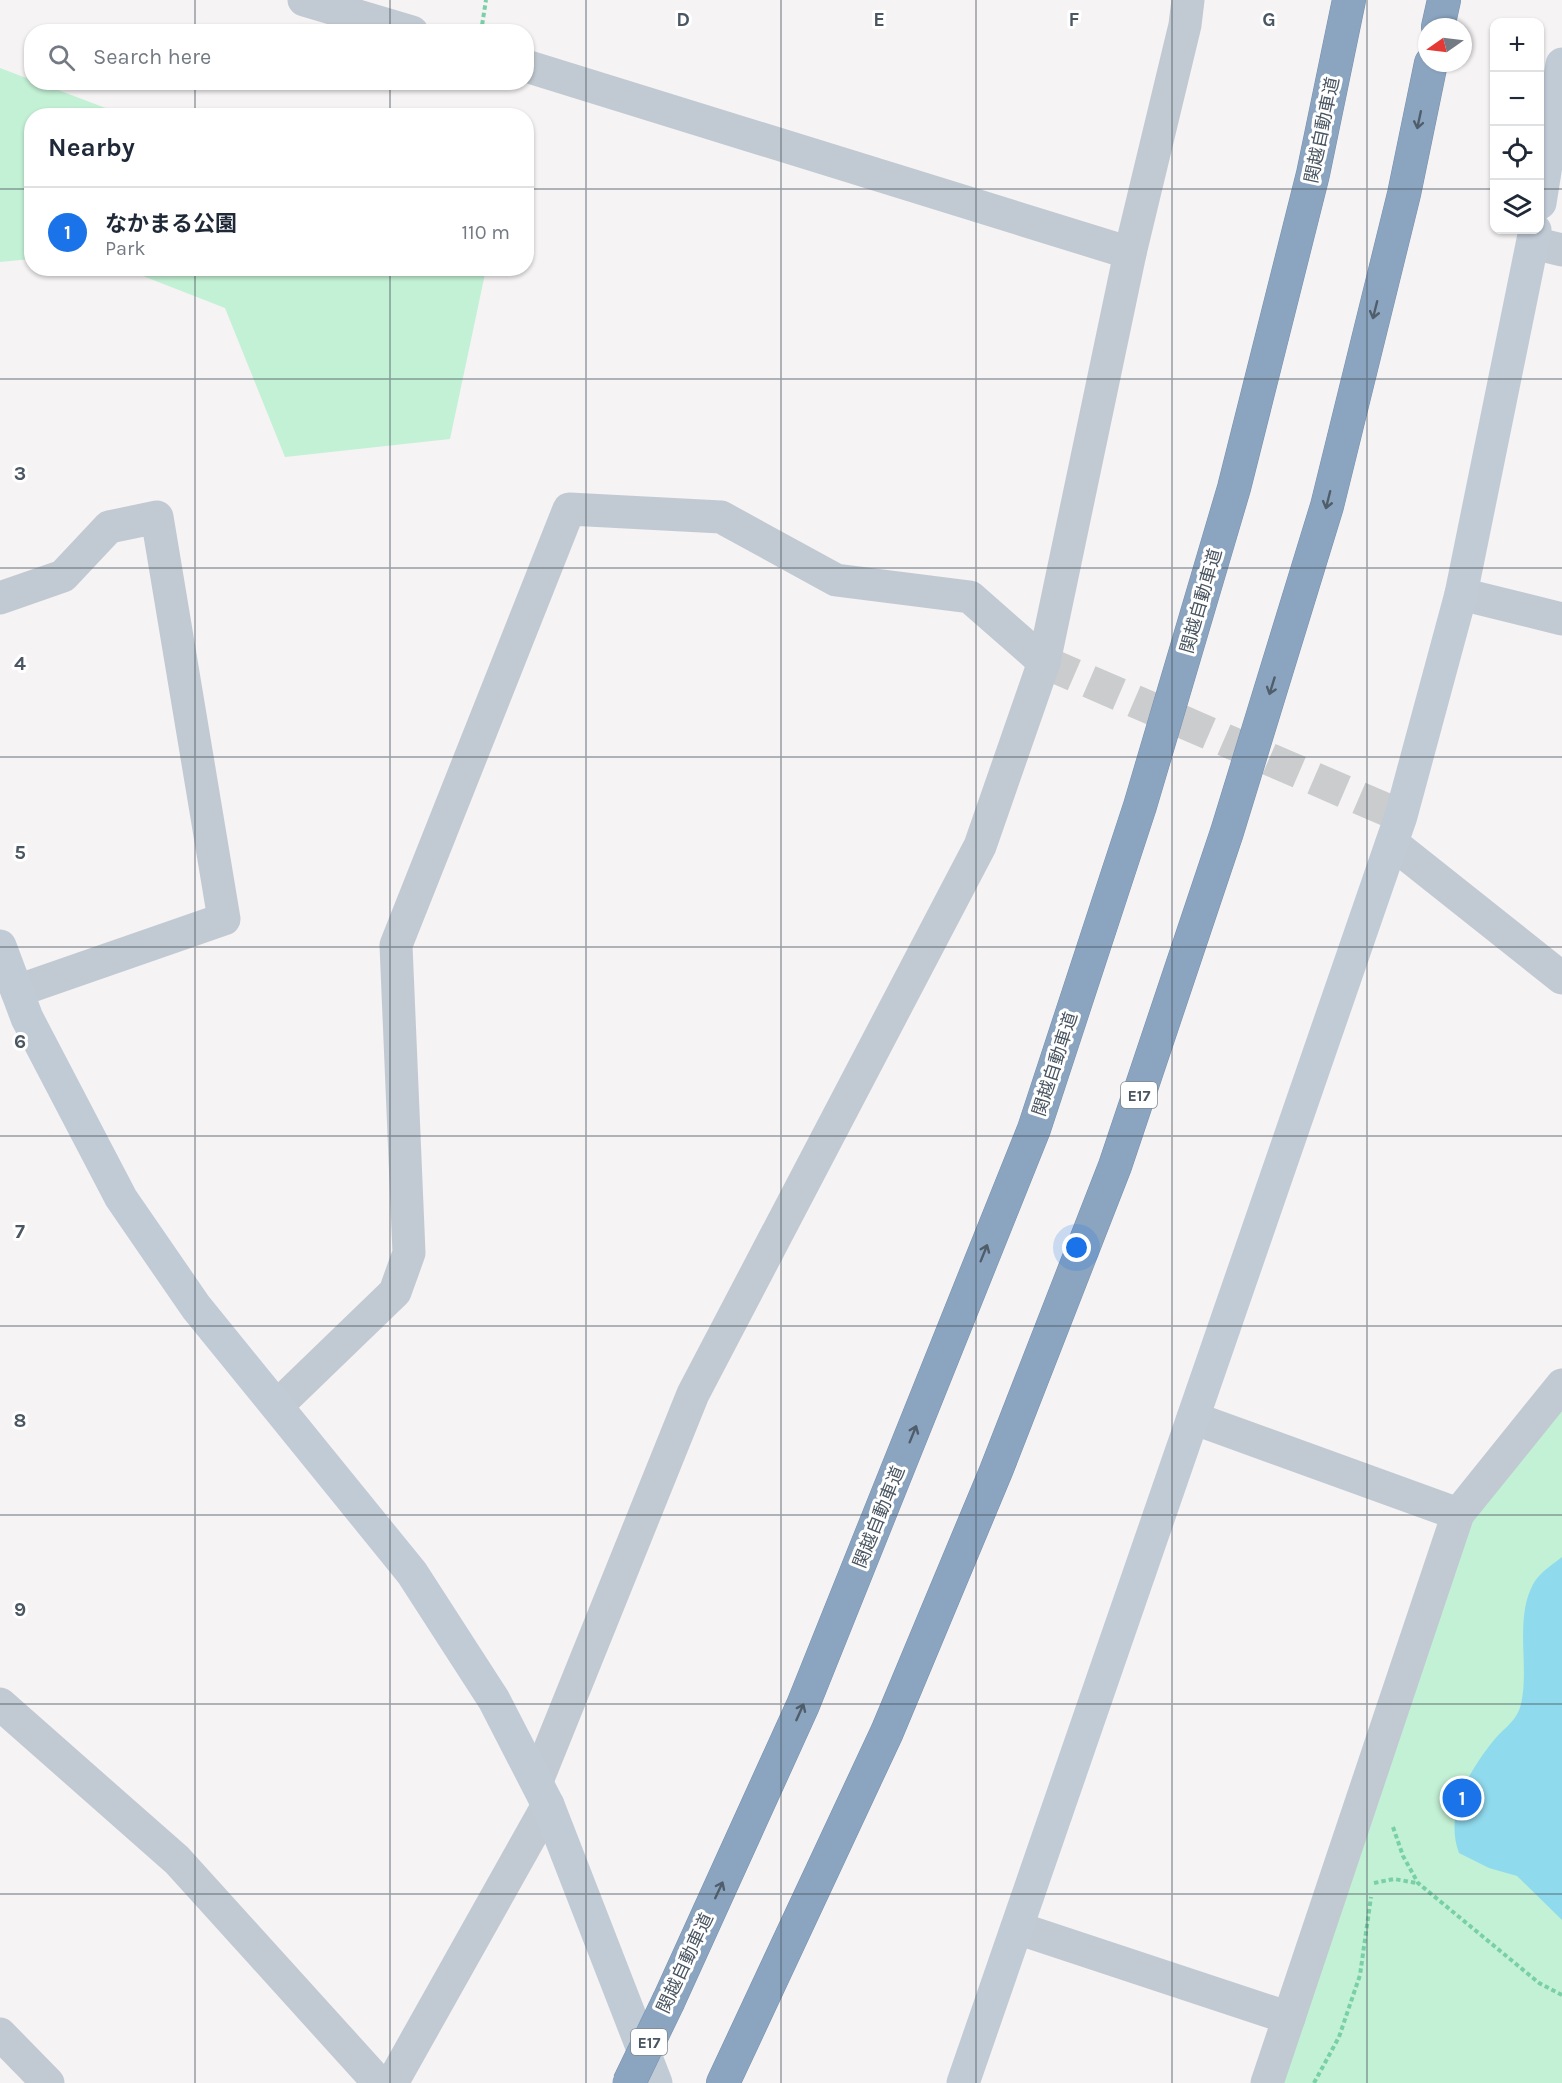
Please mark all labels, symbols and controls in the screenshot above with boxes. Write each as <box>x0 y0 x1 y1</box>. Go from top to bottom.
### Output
text: D <box>676 8 690 31</box>
text: E <box>873 8 885 31</box>
text: F <box>1069 8 1080 31</box>
text: G <box>1262 8 1276 31</box>
north arrow <box>1418 18 1472 72</box>
map controls <box>1490 18 1544 234</box>
button: + <box>1490 18 1544 72</box>
search box <box>24 24 534 90</box>
icon: search <box>45 41 78 74</box>
text: Search here <box>93 44 211 70</box>
button: − <box>1490 72 1544 126</box>
street label: 関越自動車道 <box>1300 75 1344 185</box>
one-way arrow <box>1413 110 1424 130</box>
button: locate <box>1490 126 1544 180</box>
text: Nearby <box>48 132 135 163</box>
button: layers <box>1490 180 1544 234</box>
text: なかまる公園 <box>105 211 237 237</box>
text: 1 <box>64 221 71 244</box>
text: 110 m <box>461 221 510 244</box>
text: Park <box>105 237 146 260</box>
one-way arrow <box>1368 300 1380 319</box>
text: 3 <box>14 462 26 485</box>
one-way arrow <box>1322 490 1334 509</box>
street label: 関越自動車道 <box>1176 546 1226 656</box>
text: 4 <box>14 652 26 675</box>
one-way arrow <box>1266 676 1277 695</box>
text: 5 <box>14 841 26 864</box>
street label: 関越自動車道 <box>1028 1009 1082 1119</box>
text: 6 <box>14 1030 26 1053</box>
road number: E17 <box>1121 1082 1157 1108</box>
text: 7 <box>15 1220 25 1243</box>
your location <box>1062 1233 1091 1262</box>
one-way arrow <box>980 1244 991 1263</box>
text: 8 <box>14 1409 26 1432</box>
one-way arrow <box>908 1425 919 1444</box>
street label: 関越自動車道 <box>849 1463 909 1571</box>
text: 9 <box>14 1598 26 1621</box>
one-way arrow <box>795 1704 806 1722</box>
pin: 1 <box>1442 1776 1482 1820</box>
one-way arrow <box>714 1881 725 1899</box>
street label: 関越自動車道 <box>652 1909 718 2017</box>
road number: E17 <box>631 2029 667 2055</box>

